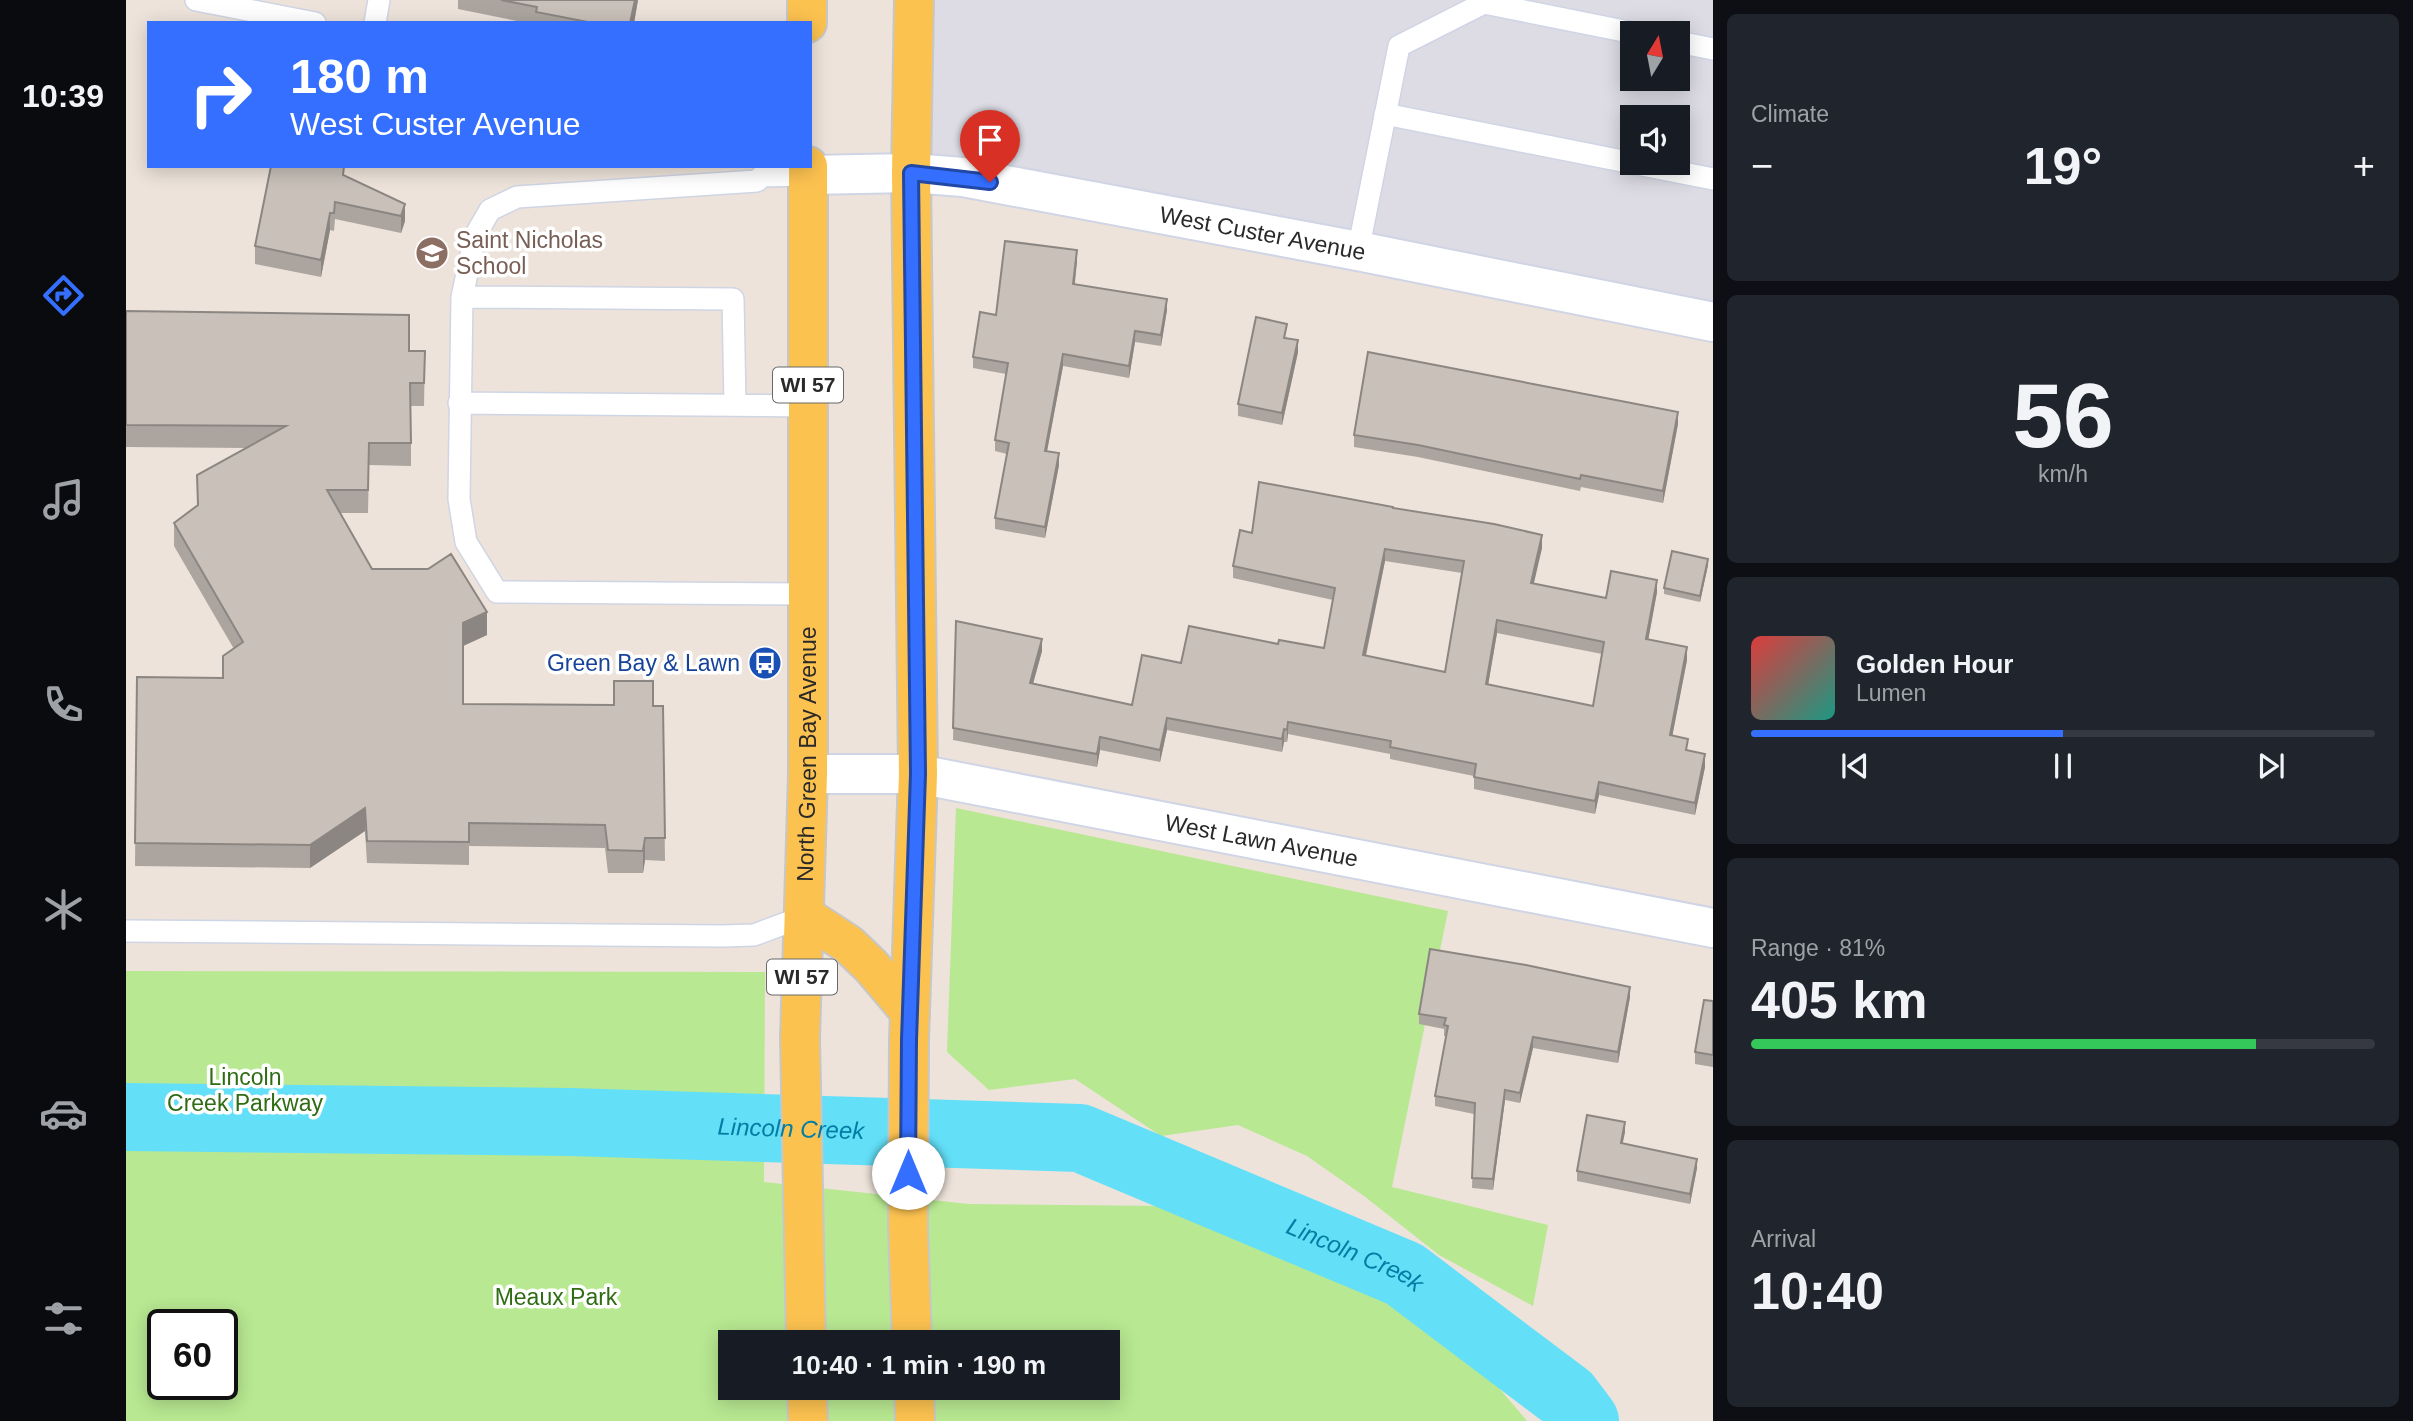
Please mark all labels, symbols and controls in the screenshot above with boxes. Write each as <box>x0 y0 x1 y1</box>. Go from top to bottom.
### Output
north arrow <box>1620 21 1690 91</box>
map controls <box>1620 21 1690 175</box>
icon: right <box>175 49 266 140</box>
text: 180 m <box>290 49 429 103</box>
text: 10:39 <box>22 78 104 114</box>
text: Climate <box>1751 101 1829 127</box>
button: sound <box>1620 105 1690 175</box>
text: West Custer Avenue <box>290 106 581 142</box>
pin <box>960 110 1020 182</box>
icon: arrive <box>971 121 1009 159</box>
text: 19° <box>2024 137 2102 195</box>
text: − <box>1751 145 1773 187</box>
text: + <box>2353 145 2375 187</box>
street label: West Custer Avenue <box>1158 201 1368 265</box>
place label: Saint Nicholas School <box>456 227 603 279</box>
school or university icon: Saint Nicholas School <box>413 234 451 272</box>
icon: directions <box>39 271 88 320</box>
text: 56 <box>2012 365 2114 466</box>
road number: WI 57 <box>773 368 843 402</box>
text: km/h <box>2038 461 2088 487</box>
icon: music <box>39 475 88 524</box>
street label: North Green Bay Avenue <box>792 626 821 882</box>
bus stop icon: Green Bay & Lawn <box>746 644 784 682</box>
text: Golden Hour <box>1856 649 2013 679</box>
place label: Green Bay & Lawn <box>547 650 740 676</box>
icon: phone <box>39 680 88 729</box>
text: Lumen <box>1856 680 1926 706</box>
icon: previous <box>1836 747 1874 785</box>
icon: pause <box>2044 747 2082 785</box>
icon: next <box>2252 747 2290 785</box>
street label: West Lawn Avenue <box>1163 809 1360 872</box>
icon: climate <box>39 885 88 934</box>
text: Range · 81% <box>1751 935 1885 961</box>
road number: WI 57 <box>767 960 837 995</box>
text: 405 km <box>1751 971 1927 1029</box>
park label: Lincoln Creek Parkway <box>167 1064 323 1116</box>
icon: car <box>39 1089 88 1138</box>
water label: Lincoln Creek <box>717 1113 867 1144</box>
position arrow <box>871 1136 945 1210</box>
water label: Lincoln Creek <box>1283 1212 1431 1298</box>
text: Arrival <box>1751 1226 1816 1252</box>
text: 10:40 <box>1751 1262 1884 1320</box>
park label: Meaux Park <box>495 1284 618 1310</box>
icon: filters <box>39 1294 88 1343</box>
speed limit sign: 60 <box>147 1309 238 1400</box>
text: 10:40 · 1 min · 190 m <box>792 1350 1046 1380</box>

